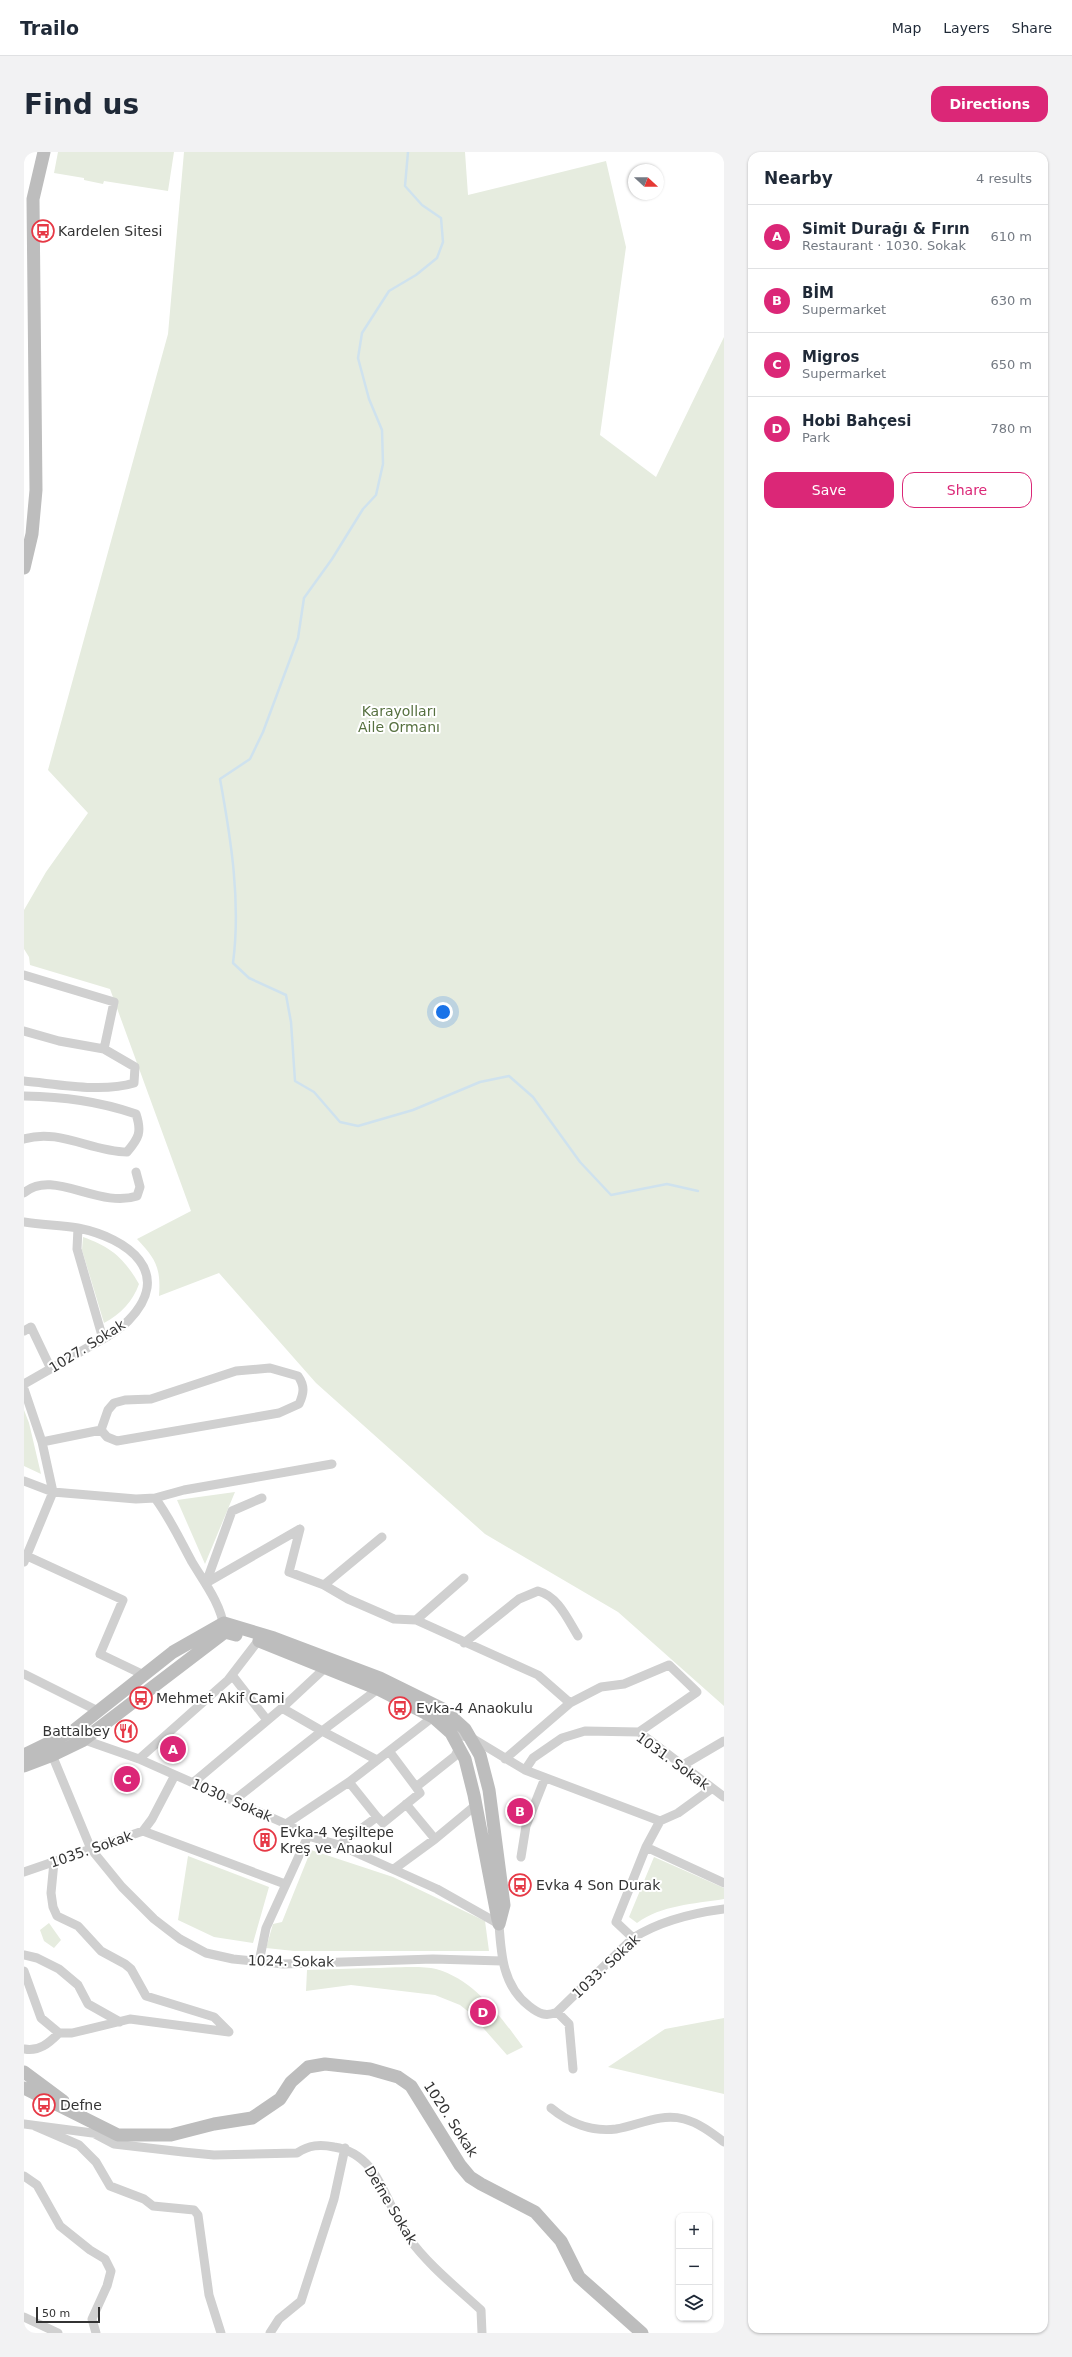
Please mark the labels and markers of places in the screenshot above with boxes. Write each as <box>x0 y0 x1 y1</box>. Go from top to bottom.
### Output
bus stop icon: Kardelen Sitesi <box>30 218 56 244</box>
place label: Kardelen Sitesi <box>58 223 162 239</box>
bus stop icon: Mehmet Akif Cami <box>128 1685 154 1711</box>
place label: Mehmet Akif Cami <box>156 1690 285 1706</box>
bus stop icon: Evka-4 Anaokulu <box>387 1695 413 1721</box>
place label: Evka-4 Anaokulu <box>416 1700 533 1716</box>
restaurant icon: Battalbey <box>113 1718 139 1744</box>
place label: Battalbey <box>43 1723 110 1739</box>
pin: A <box>160 1734 186 1764</box>
pin: C <box>114 1764 140 1794</box>
pin: B <box>507 1796 533 1826</box>
place label: Evka-4 Yeşiltepe Kreş ve Anaokul <box>280 1824 394 1856</box>
building icon: Evka-4 Yeşiltepe Kreş ve Anaokul <box>252 1827 278 1853</box>
bus stop icon: Evka 4 Son Durak <box>507 1872 533 1898</box>
place label: Evka 4 Son Durak <box>536 1877 661 1893</box>
pin: D <box>470 1997 496 2027</box>
bus stop icon: Defne <box>31 2092 57 2118</box>
place label: Defne <box>60 2097 102 2113</box>

